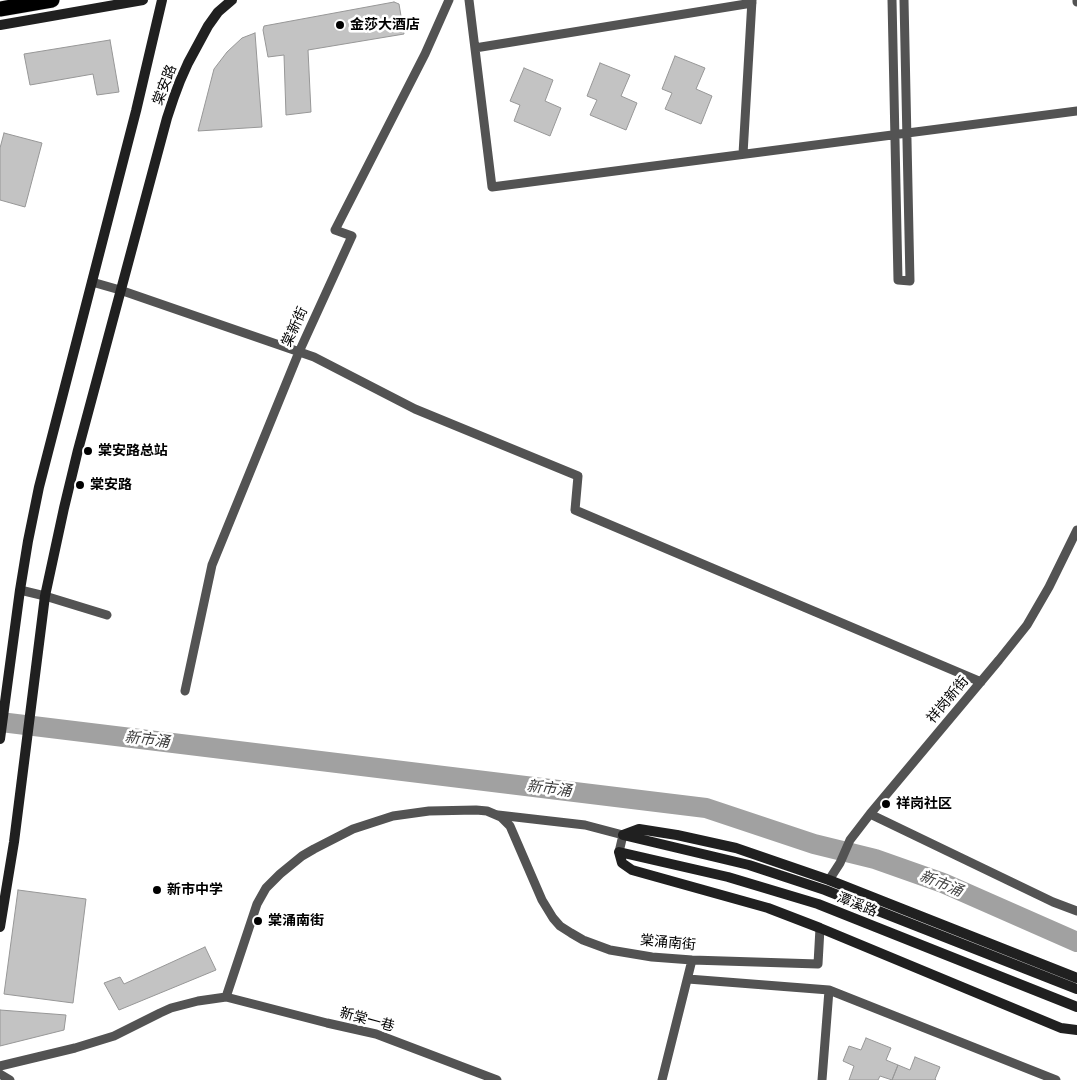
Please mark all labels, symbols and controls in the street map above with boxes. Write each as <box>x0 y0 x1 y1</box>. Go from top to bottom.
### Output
place label: 金莎大酒店 <box>350 17 420 33</box>
marker: 金莎大酒店 <box>334 19 346 31</box>
street label: 棠安路 <box>150 62 180 108</box>
street label: 棠新街 <box>279 304 311 350</box>
place label: 棠安路总站 <box>98 443 168 459</box>
marker: 棠安路总站 <box>82 445 94 457</box>
place label: 棠安路 <box>90 477 132 493</box>
marker: 棠安路 <box>74 479 86 491</box>
street label: 祥岗新街 <box>924 673 972 727</box>
water label: 新市涌 <box>124 728 170 752</box>
water label: 新市涌 <box>526 777 572 801</box>
place label: 祥岗社区 <box>896 796 952 812</box>
marker: 祥岗社区 <box>880 798 892 810</box>
water label: 新市涌 <box>917 867 965 901</box>
place label: 新市中学 <box>167 882 223 898</box>
marker: 新市中学 <box>151 884 163 896</box>
street label: 潭溪路 <box>834 889 880 921</box>
place label: 棠涌南街 <box>268 913 324 929</box>
marker: 棠涌南街 <box>252 915 264 927</box>
street label: 棠涌南街 <box>639 932 697 954</box>
street label: 新棠一巷 <box>338 1005 396 1035</box>

